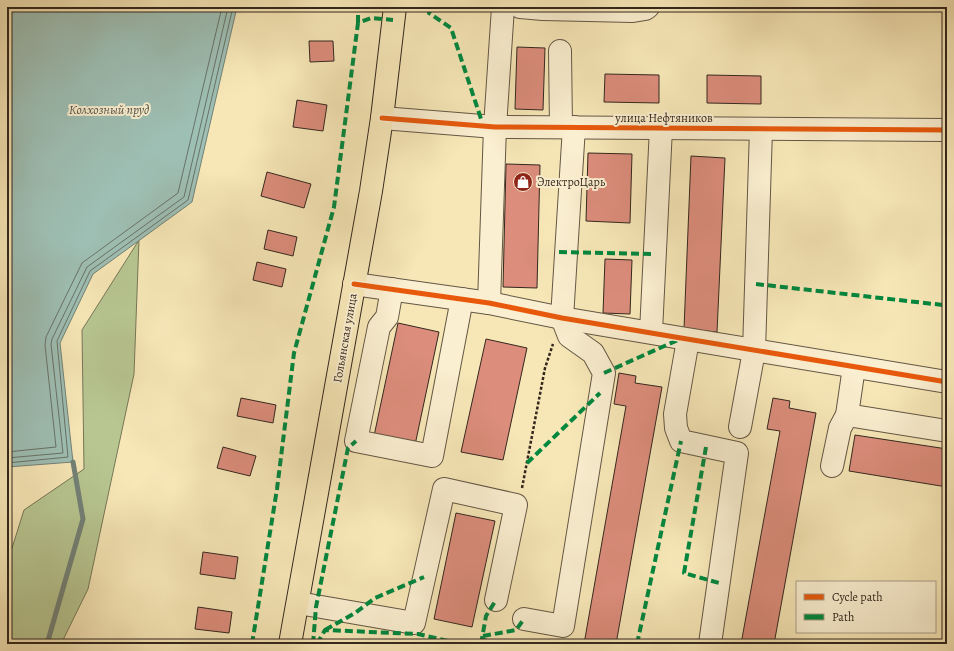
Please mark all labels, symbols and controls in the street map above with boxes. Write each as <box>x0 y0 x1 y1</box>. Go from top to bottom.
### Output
water label: Колхозный пруд <box>69 101 149 118</box>
street label: улица Нефтяников <box>614 110 713 126</box>
shop icon: ЭлектроЦарь <box>512 171 534 193</box>
place label: ЭлектроЦарь <box>537 174 606 190</box>
street label: Гольянская улица <box>329 292 361 384</box>
legend <box>796 581 936 633</box>
text: Cycle path <box>832 589 883 605</box>
text: Path <box>832 609 855 625</box>

